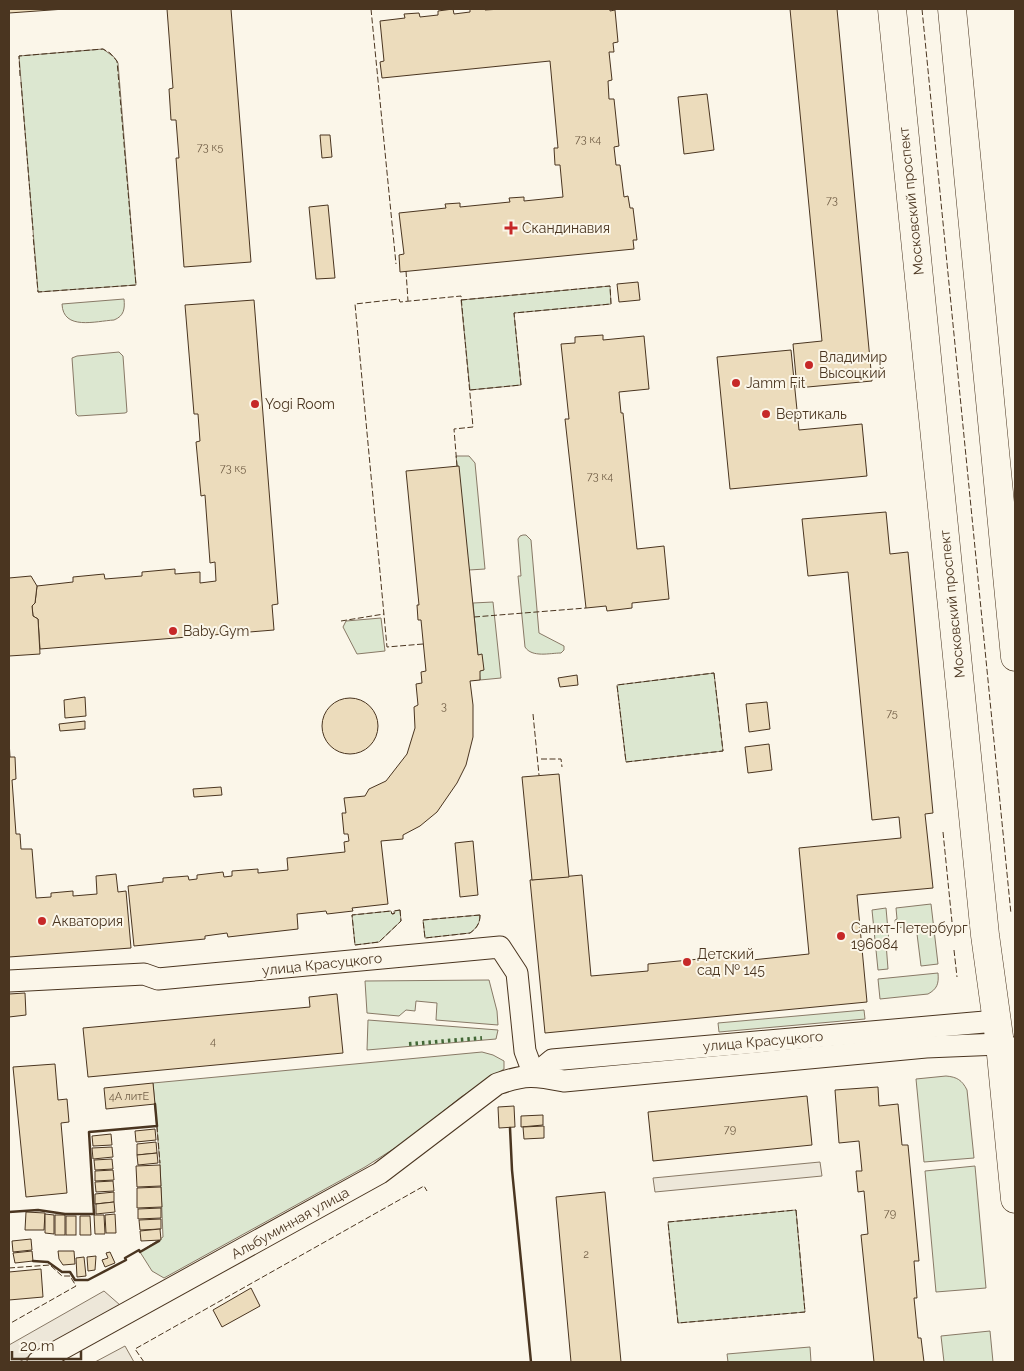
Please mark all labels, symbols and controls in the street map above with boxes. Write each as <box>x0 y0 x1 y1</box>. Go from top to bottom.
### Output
street label: Московский проспект <box>895 126 927 276</box>
house number: 73 к4 <box>575 133 601 146</box>
house number: 73 к5 <box>197 141 223 154</box>
house number: 73 <box>826 194 838 207</box>
place label: Скандинавия <box>522 220 610 236</box>
marker: Скандинавия <box>504 221 518 235</box>
place label: Владимир Высоцкий <box>819 349 887 381</box>
marker: Владимир Высоцкий <box>803 359 815 371</box>
place label: Jamm Fit <box>746 375 806 391</box>
marker: Jamm Fit <box>730 377 742 389</box>
place label: Yogi Room <box>265 396 335 412</box>
marker: Yogi Room <box>249 398 261 410</box>
place label: Вертикаль <box>776 406 847 422</box>
marker: Вертикаль <box>760 408 772 420</box>
house number: 73 к5 <box>220 462 246 475</box>
house number: 73 к4 <box>587 470 613 483</box>
street label: Московский проспект <box>936 529 968 679</box>
place label: Baby Gym <box>183 623 249 639</box>
marker: Baby Gym <box>167 625 179 637</box>
house number: 3 <box>441 700 447 713</box>
house number: 75 <box>886 707 898 720</box>
place label: Акватория <box>52 913 123 929</box>
marker: Акватория <box>36 915 48 927</box>
place label: Санкт-Петербург 196084 <box>851 920 968 952</box>
marker: Санкт-Петербург 196084 <box>835 930 847 942</box>
place label: Детский сад № 145 <box>697 946 765 978</box>
street label: улица Красуцкого <box>261 950 383 978</box>
marker: Детский сад № 145 <box>681 956 693 968</box>
street label: улица Красуцкого <box>702 1028 824 1054</box>
house number: 4 <box>210 1035 216 1048</box>
house number: 4А литЕ <box>109 1090 150 1103</box>
house number: 79 <box>724 1123 736 1136</box>
street label: Альбуминная улица <box>228 1184 352 1262</box>
house number: 79 <box>884 1207 896 1220</box>
house number: 2 <box>583 1248 589 1261</box>
scale bar <box>12 1328 81 1360</box>
text: 20 m <box>20 1337 55 1355</box>

